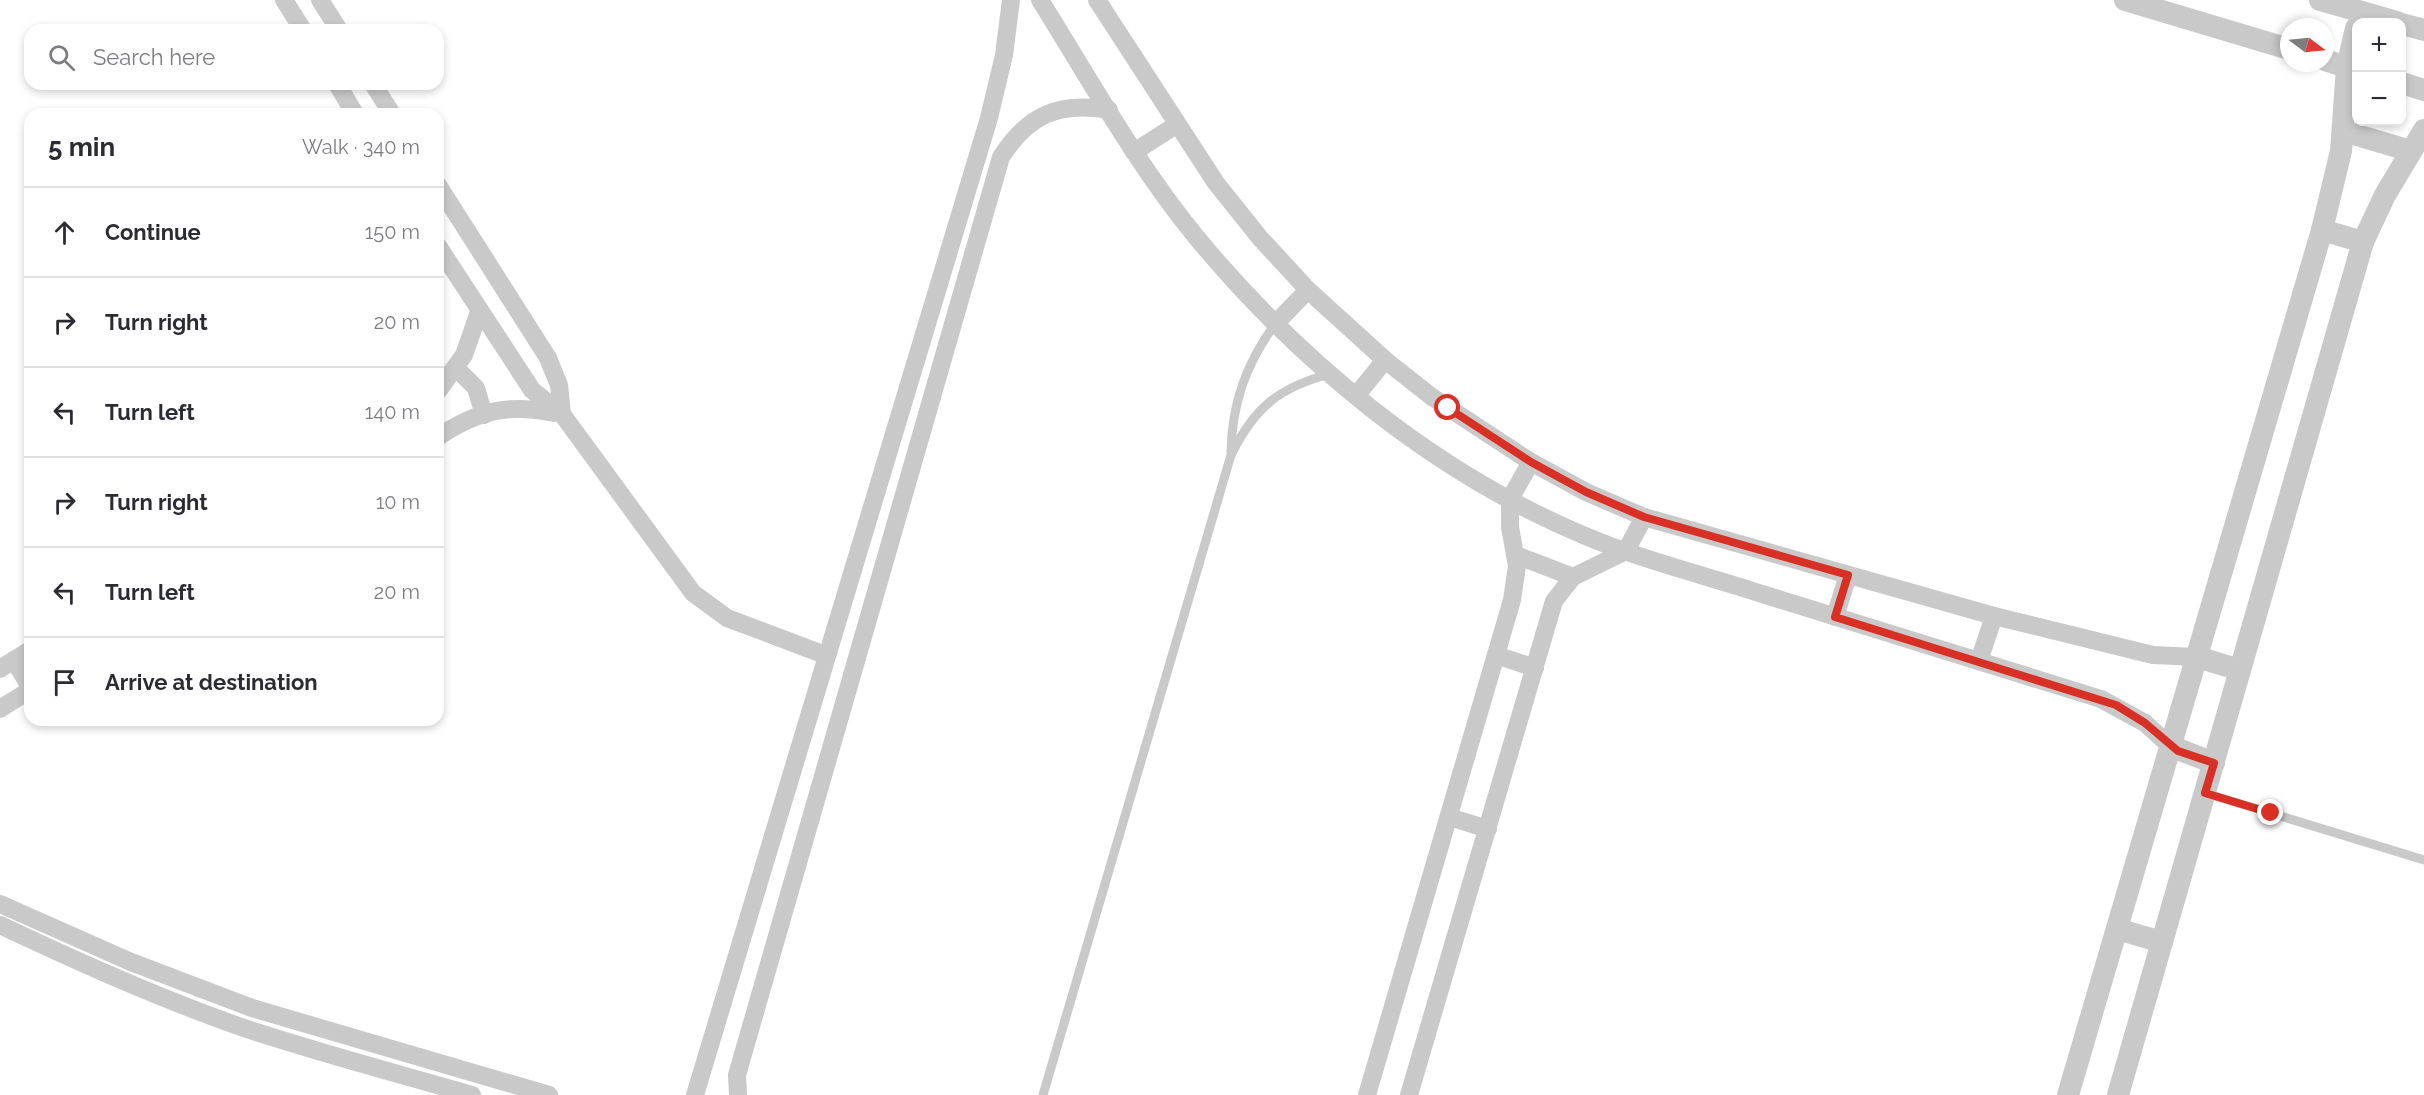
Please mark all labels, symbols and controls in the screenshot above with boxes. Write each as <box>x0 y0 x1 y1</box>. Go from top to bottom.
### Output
north arrow <box>2280 18 2334 72</box>
map controls <box>2352 18 2406 126</box>
button: + <box>2352 18 2406 72</box>
search box <box>24 24 444 90</box>
icon: search <box>45 41 78 74</box>
text: Search here <box>93 44 215 70</box>
button: − <box>2352 72 2406 126</box>
text: 5 min <box>48 132 115 162</box>
text: Walk · 340 m <box>302 135 420 159</box>
icon: ahead <box>48 216 81 249</box>
text: Continue <box>105 219 201 245</box>
text: 150 m <box>365 220 420 244</box>
icon: right <box>48 306 81 339</box>
text: Turn right <box>105 309 208 335</box>
text: 20 m <box>374 310 420 334</box>
route start <box>1434 394 1460 420</box>
icon: left <box>48 396 81 429</box>
text: Turn left <box>105 399 195 425</box>
text: 140 m <box>365 400 420 424</box>
icon: right <box>48 486 81 519</box>
text: Turn right <box>105 489 208 515</box>
text: 10 m <box>376 490 420 514</box>
icon: left <box>48 576 81 609</box>
text: Turn left <box>105 579 195 605</box>
text: 20 m <box>374 580 420 604</box>
icon: arrive <box>48 666 81 699</box>
text: Arrive at destination <box>105 669 318 695</box>
route end <box>2257 799 2283 825</box>

